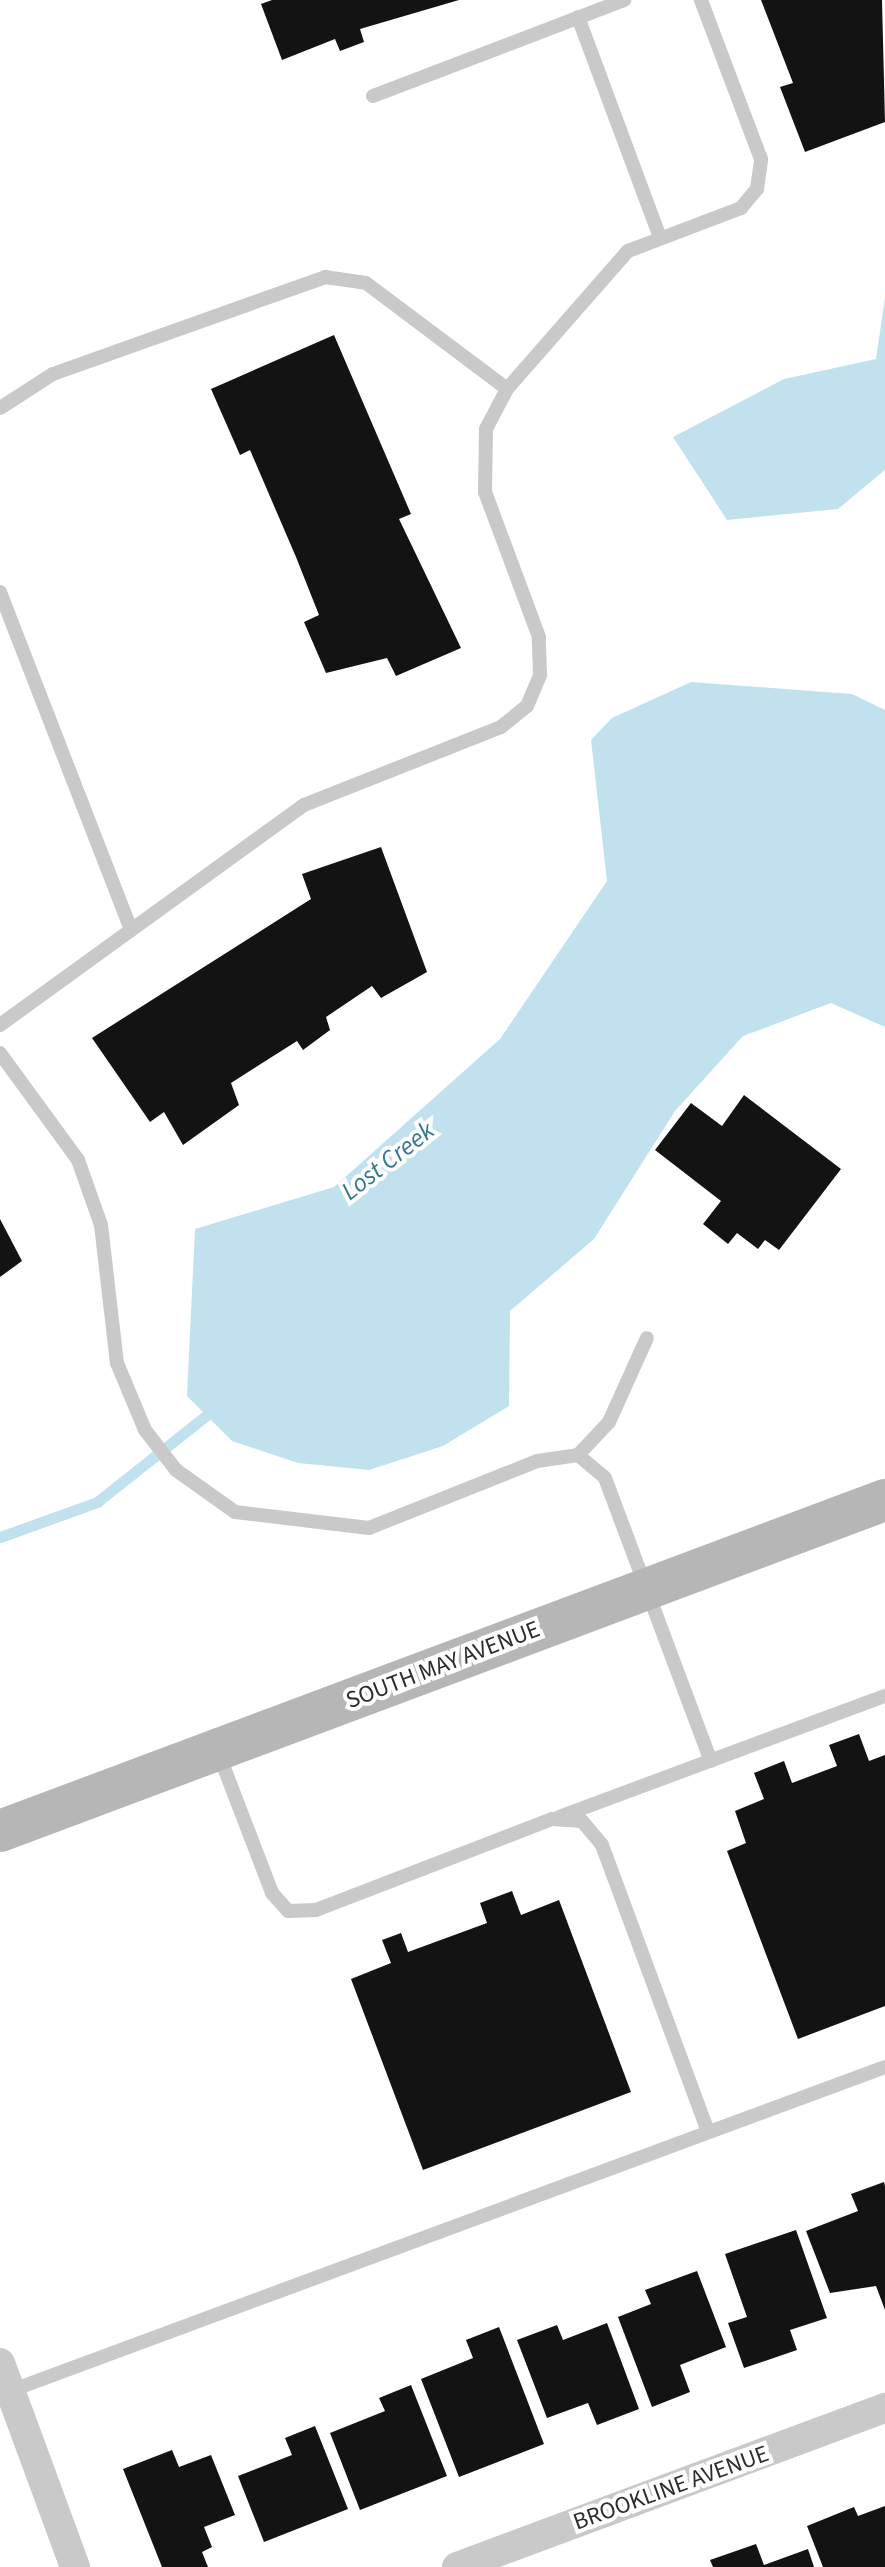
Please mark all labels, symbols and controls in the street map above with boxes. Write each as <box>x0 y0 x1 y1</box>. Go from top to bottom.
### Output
water label: Lost Creek <box>335 1115 441 1207</box>
street label: SOUTH MAY AVENUE <box>342 1615 544 1715</box>
street label: BROOKLINE AVENUE <box>569 2439 773 2537</box>

